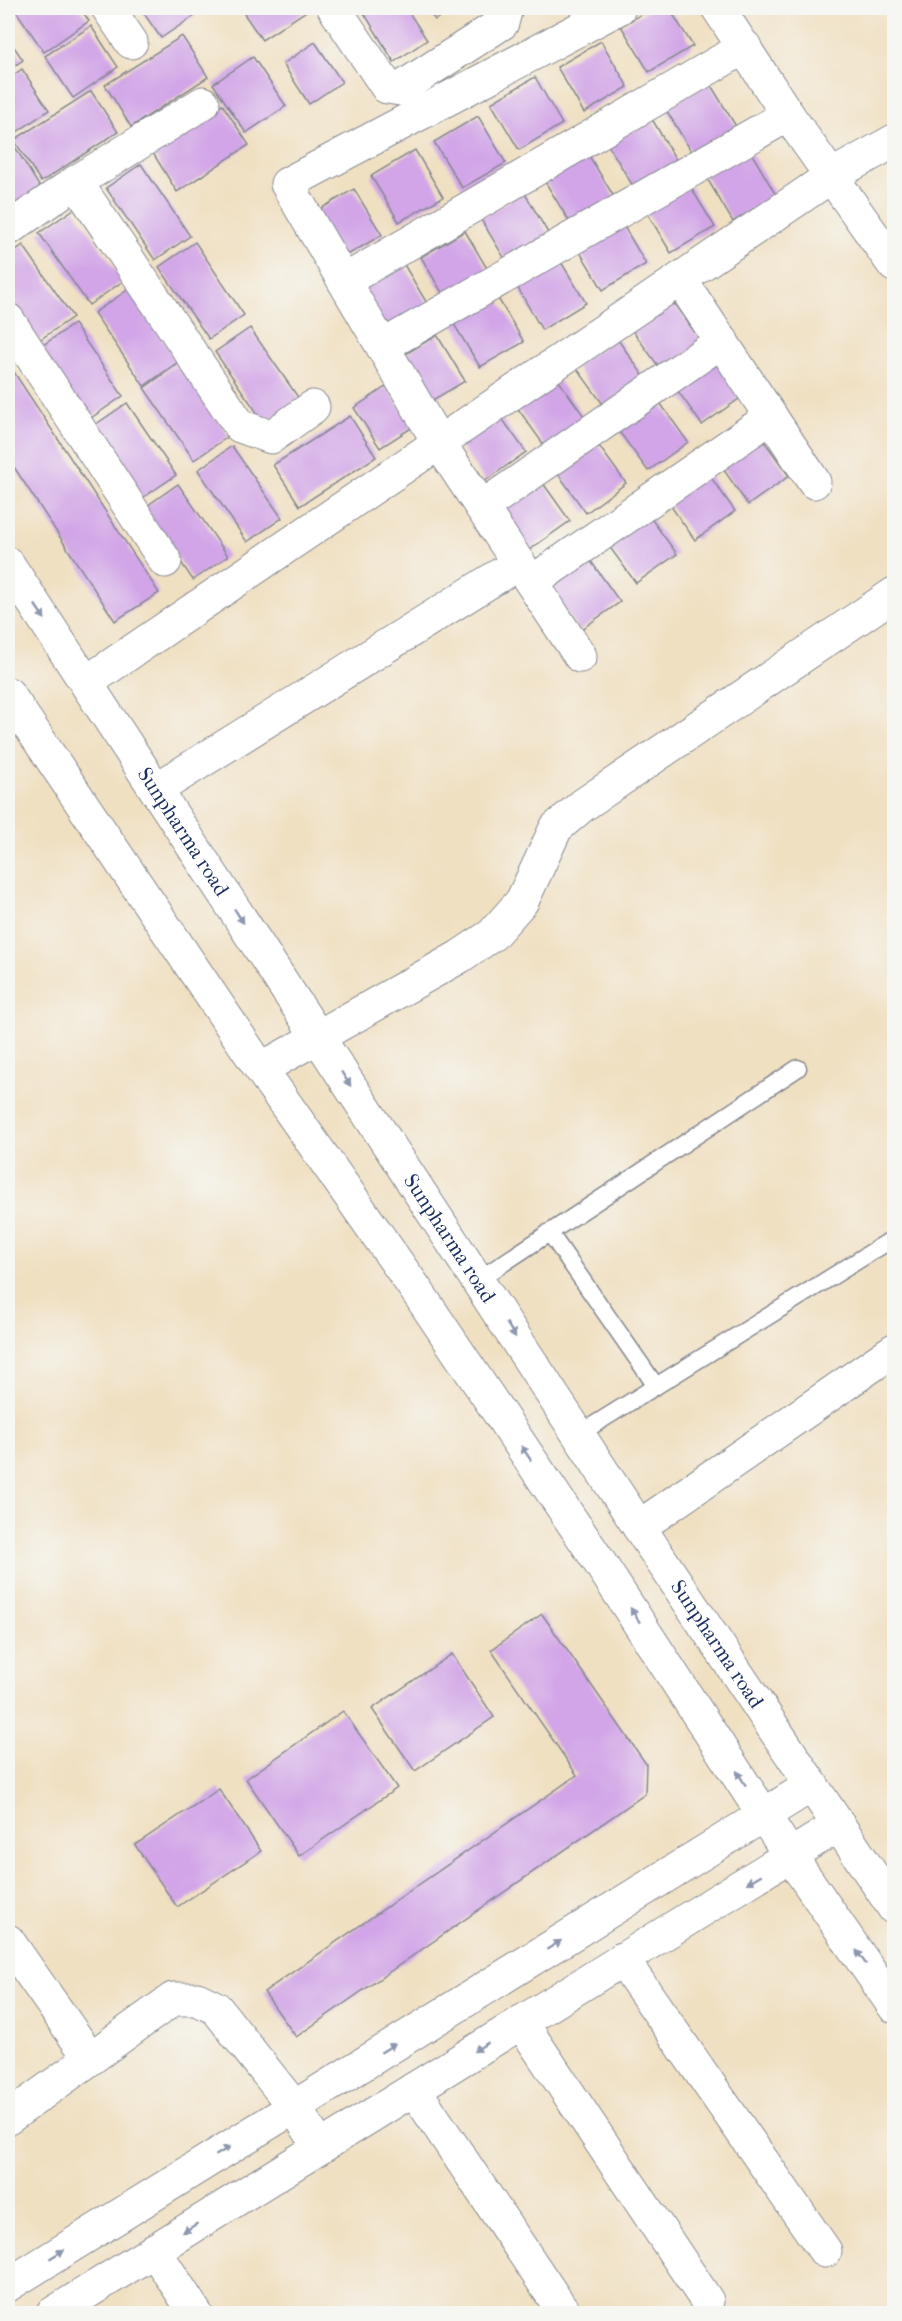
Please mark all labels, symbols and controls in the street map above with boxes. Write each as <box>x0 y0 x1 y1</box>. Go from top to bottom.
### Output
one-way arrow <box>34 604 46 620</box>
street label: Sunpharma road <box>133 763 235 901</box>
one-way arrow <box>234 908 245 924</box>
one-way arrow <box>340 1071 351 1088</box>
street label: Sunpharma road <box>399 1169 501 1307</box>
one-way arrow <box>505 1322 516 1338</box>
one-way arrow <box>520 1445 532 1461</box>
street label: Sunpharma road <box>666 1575 769 1713</box>
one-way arrow <box>629 1606 640 1623</box>
one-way arrow <box>735 1770 746 1786</box>
one-way arrow <box>746 1873 762 1884</box>
one-way arrow <box>546 1940 562 1951</box>
one-way arrow <box>855 1950 867 1966</box>
one-way arrow <box>473 2041 489 2052</box>
one-way arrow <box>380 2043 396 2054</box>
one-way arrow <box>214 2146 231 2157</box>
one-way arrow <box>182 2222 198 2233</box>
one-way arrow <box>49 2249 65 2260</box>

